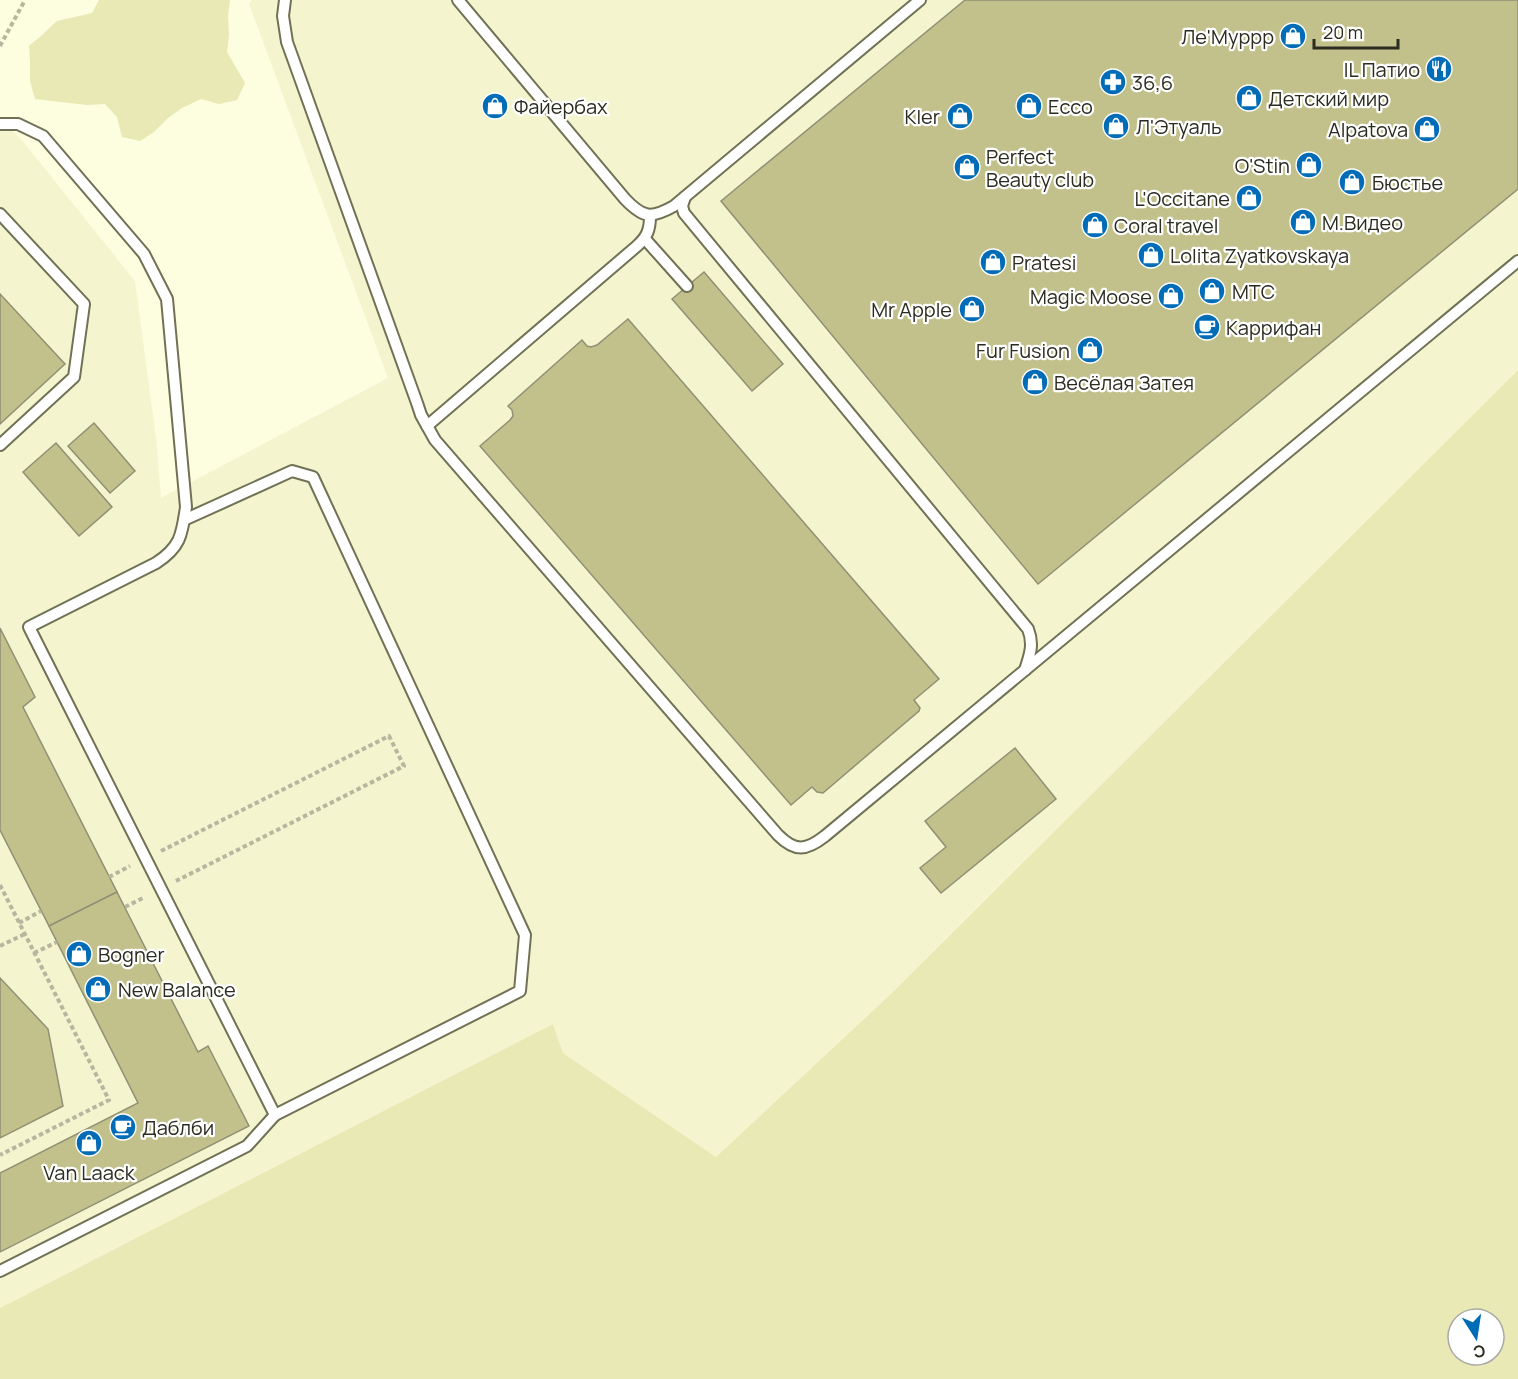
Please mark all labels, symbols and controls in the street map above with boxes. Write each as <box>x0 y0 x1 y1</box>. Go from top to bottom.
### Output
scale bar <box>1314 12 1398 50</box>
text: 20 m <box>1323 20 1363 44</box>
shop icon: Ле'Муррр <box>1278 21 1308 51</box>
place label: Ле'Муррр <box>1181 23 1274 50</box>
restaurant icon: IL Патио <box>1424 54 1454 84</box>
place label: IL Патио <box>1344 56 1420 83</box>
pharmacy icon: 36,6 <box>1098 67 1128 97</box>
place label: 36,6 <box>1132 69 1173 96</box>
shop icon: Детский мир <box>1234 83 1264 113</box>
place label: Детский мир <box>1268 85 1389 112</box>
shop icon: Файербах <box>480 91 510 121</box>
shop icon: Ecco <box>1014 91 1044 121</box>
place label: Файербах <box>514 93 608 120</box>
place label: Ecco <box>1048 93 1093 120</box>
shop icon: Kler <box>945 101 975 131</box>
place label: Kler <box>905 103 940 130</box>
shop icon: Л'Этуаль <box>1101 111 1131 141</box>
place label: Л'Этуаль <box>1136 113 1222 140</box>
shop icon: Alpatova <box>1412 114 1442 144</box>
place label: Alpatova <box>1328 116 1408 143</box>
place label: Perfect Beauty club <box>986 143 1094 193</box>
shop icon: O'Stin <box>1294 150 1324 180</box>
shop icon: Perfect Beauty club <box>952 152 982 182</box>
place label: O'Stin <box>1235 152 1290 179</box>
shop icon: Бюстье <box>1337 167 1367 197</box>
place label: Бюстье <box>1372 169 1443 196</box>
shop icon: L'Occitane <box>1234 183 1264 213</box>
place label: L'Occitane <box>1135 185 1230 212</box>
shop icon: М.Видео <box>1288 207 1318 237</box>
place label: М.Видео <box>1322 209 1403 236</box>
shop icon: Coral travel <box>1080 210 1110 240</box>
place label: Coral travel <box>1114 212 1218 239</box>
shop icon: Lolita Zyatkovskaya <box>1136 240 1166 270</box>
place label: Lolita Zyatkovskaya <box>1170 242 1349 269</box>
shop icon: Pratesi <box>978 247 1008 277</box>
place label: Pratesi <box>1012 249 1076 276</box>
shop icon: МТС <box>1197 276 1227 306</box>
place label: МТС <box>1232 278 1275 305</box>
shop icon: Magic Moose <box>1156 281 1186 311</box>
place label: Magic Moose <box>1030 283 1152 310</box>
shop icon: Mr Apple <box>957 294 987 324</box>
place label: Mr Apple <box>871 296 952 323</box>
cafe icon: Каррифан <box>1192 312 1222 342</box>
place label: Каррифан <box>1226 314 1321 341</box>
shop icon: Fur Fusion <box>1075 335 1105 365</box>
place label: Fur Fusion <box>976 337 1070 364</box>
shop icon: Весёлая Затея <box>1020 367 1050 397</box>
place label: Весёлая Затея <box>1054 369 1194 396</box>
shop icon: Bogner <box>64 939 94 969</box>
place label: Bogner <box>98 941 165 968</box>
shop icon: New Balance <box>83 974 113 1004</box>
place label: New Balance <box>118 976 236 1003</box>
cafe icon: Даблби <box>108 1112 138 1142</box>
place label: Даблби <box>142 1114 214 1141</box>
shop icon: Van Laack <box>74 1128 104 1158</box>
place label: Van Laack <box>43 1159 136 1186</box>
north arrow <box>1446 1307 1506 1367</box>
text: С <box>1471 1340 1487 1364</box>

